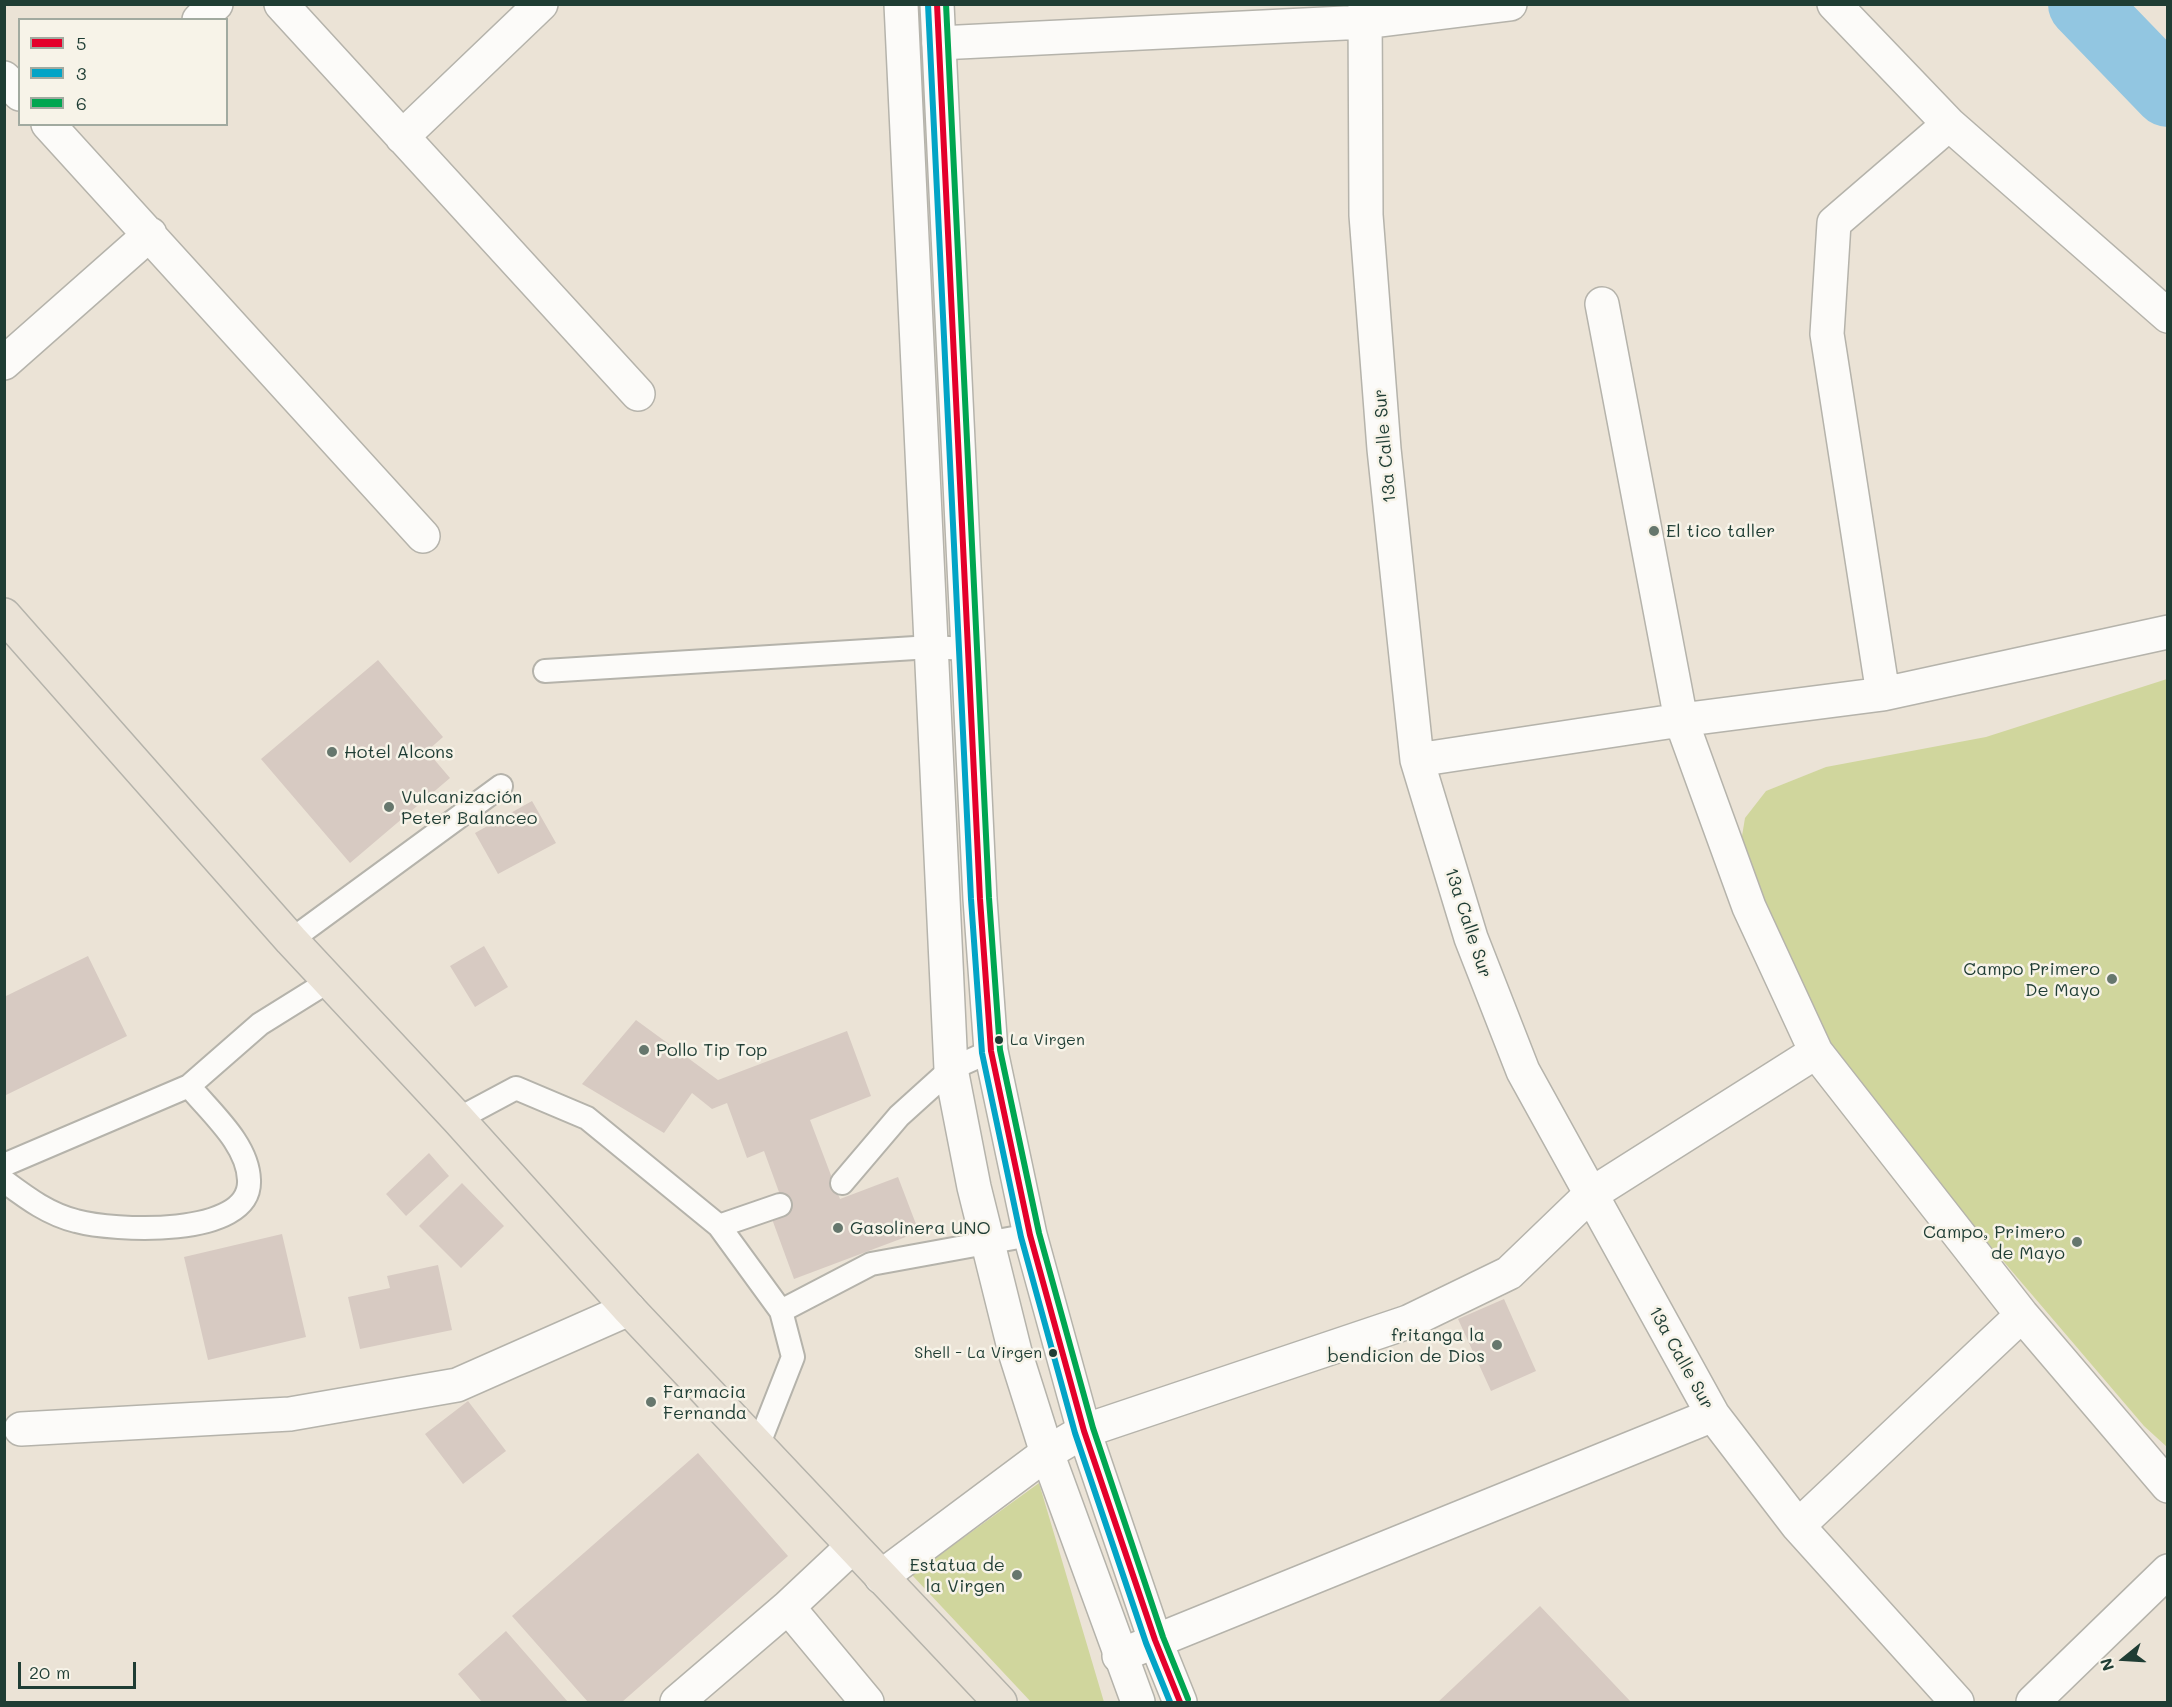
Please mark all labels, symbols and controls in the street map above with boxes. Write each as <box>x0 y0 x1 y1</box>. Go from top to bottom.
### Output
legend <box>18 18 228 126</box>
text: 5 <box>76 31 87 55</box>
text: 3 <box>76 61 87 85</box>
text: 6 <box>76 91 87 115</box>
street label: 13a Calle Sur <box>1369 388 1401 504</box>
place label: El tico taller <box>1666 520 1775 542</box>
marker: El tico taller <box>1647 524 1661 538</box>
place label: Hotel Alcons <box>344 741 454 763</box>
marker: Hotel Alcons <box>325 745 339 759</box>
place label: Vulcanización Peter Balanceo <box>401 786 537 828</box>
marker: Vulcanización Peter Balanceo <box>382 800 396 814</box>
street label: 13a Calle Sur <box>1440 865 1496 981</box>
place label: Campo Primero De Mayo <box>1963 958 2100 1000</box>
marker: Campo Primero De Mayo <box>2105 972 2119 986</box>
place label: La Virgen <box>1010 1030 1085 1050</box>
marker: La Virgen <box>993 1034 1005 1046</box>
place label: Pollo Tip Top <box>656 1039 767 1061</box>
marker: Pollo Tip Top <box>637 1043 651 1057</box>
place label: Gasolinera UNO <box>850 1217 991 1239</box>
marker: Gasolinera UNO <box>831 1221 845 1235</box>
place label: Campo, Primero de Mayo <box>1923 1221 2065 1264</box>
marker: Campo, Primero de Mayo <box>2070 1235 2084 1249</box>
street label: 13a Calle Sur <box>1644 1303 1718 1413</box>
place label: fritanga la bendicion de Dios <box>1327 1324 1485 1366</box>
marker: fritanga la bendicion de Dios <box>1490 1338 1504 1352</box>
place label: Shell - La Virgen <box>914 1343 1042 1363</box>
marker: Shell - La Virgen <box>1047 1347 1059 1359</box>
place label: Farmacia Fernanda <box>663 1381 747 1424</box>
marker: Farmacia Fernanda <box>644 1395 658 1409</box>
place label: Estatua de la Virgen <box>910 1554 1005 1596</box>
marker: Estatua de la Virgen <box>1010 1568 1024 1582</box>
north arrow <box>2094 1629 2154 1689</box>
scale bar <box>21 1650 140 1688</box>
text: N <box>2095 1656 2118 1674</box>
text: 20 m <box>29 1660 70 1684</box>

